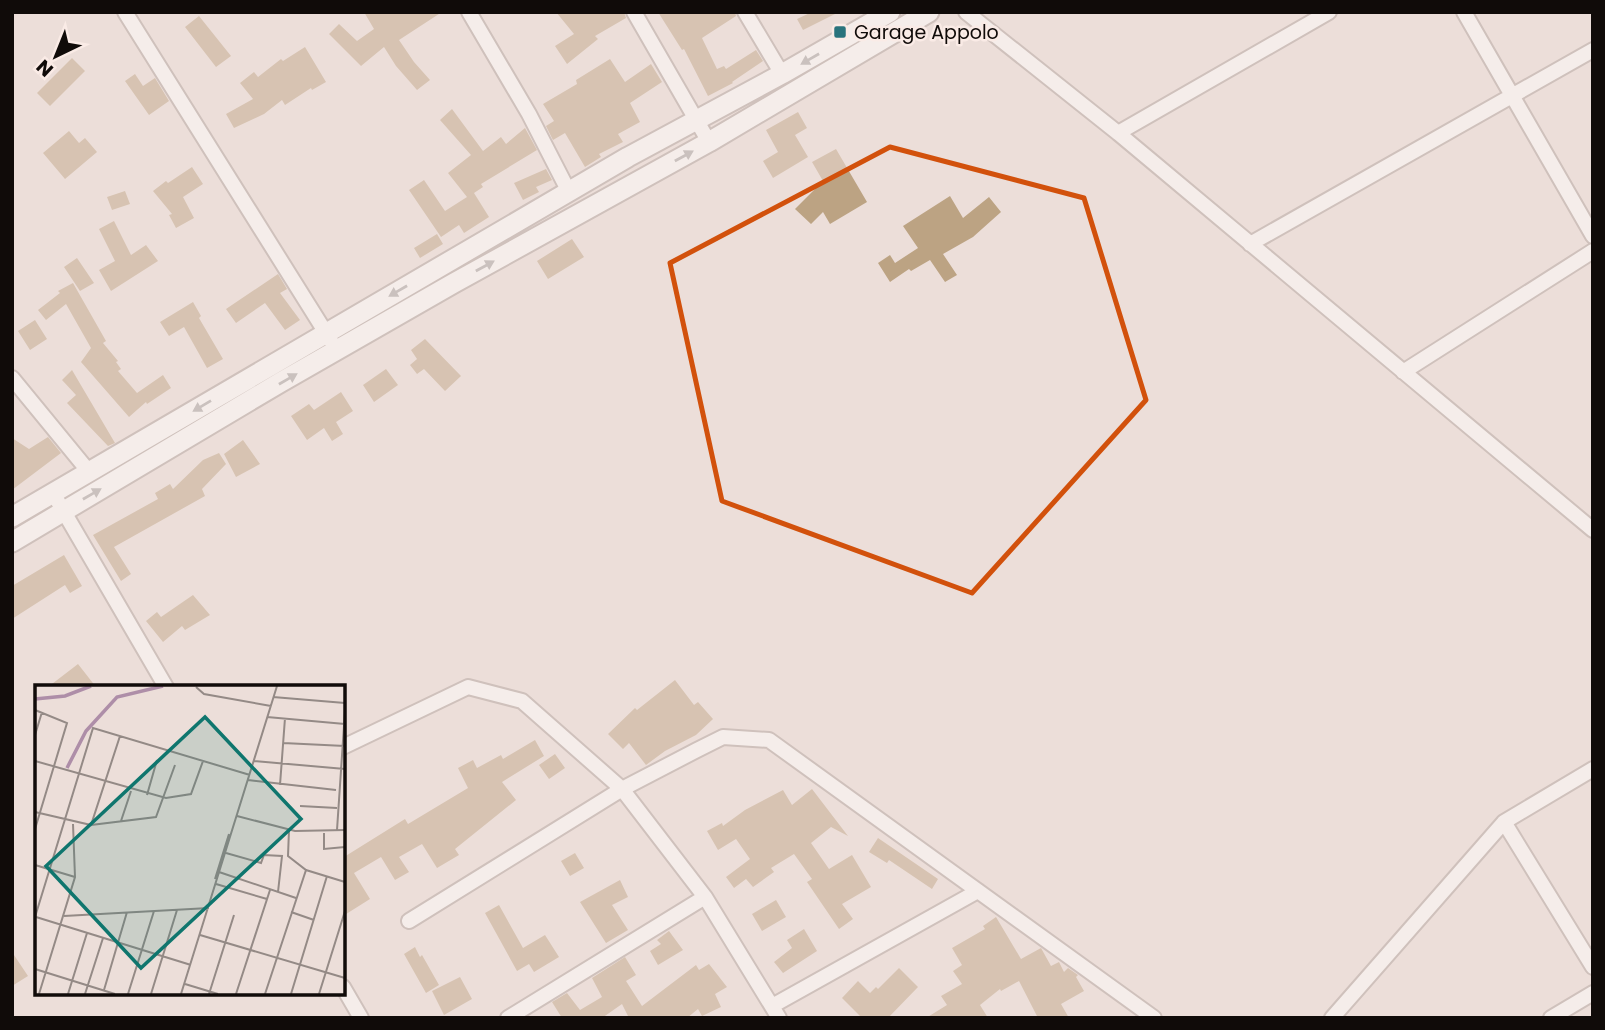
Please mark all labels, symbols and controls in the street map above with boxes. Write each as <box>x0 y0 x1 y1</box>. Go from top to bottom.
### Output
place label: Garage Appolo <box>854 19 999 46</box>
north arrow <box>21 21 91 91</box>
marker: Garage Appolo <box>832 24 848 40</box>
one-way arrow <box>800 52 819 65</box>
text: N <box>30 53 59 83</box>
one-way arrow <box>675 150 695 162</box>
one-way arrow <box>475 260 495 272</box>
one-way arrow <box>388 284 408 296</box>
one-way arrow <box>278 373 297 385</box>
one-way arrow <box>192 400 212 412</box>
one-way arrow <box>82 488 101 500</box>
inset map <box>35 685 345 995</box>

